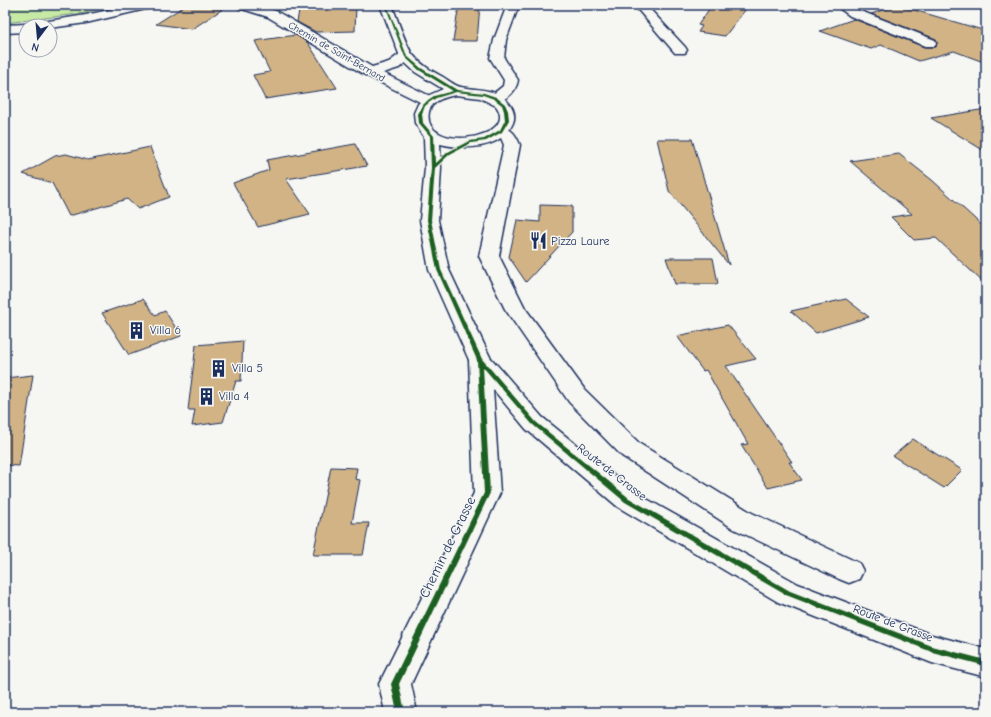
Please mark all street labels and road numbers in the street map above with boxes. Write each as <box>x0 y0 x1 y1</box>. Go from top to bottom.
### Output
street label: Chemin de Saint-Bernard <box>286 19 387 85</box>
street label: Route de Grasse <box>574 441 650 503</box>
street label: Chemin de Grasse <box>416 494 479 601</box>
street label: Route de Grasse <box>851 601 935 645</box>

